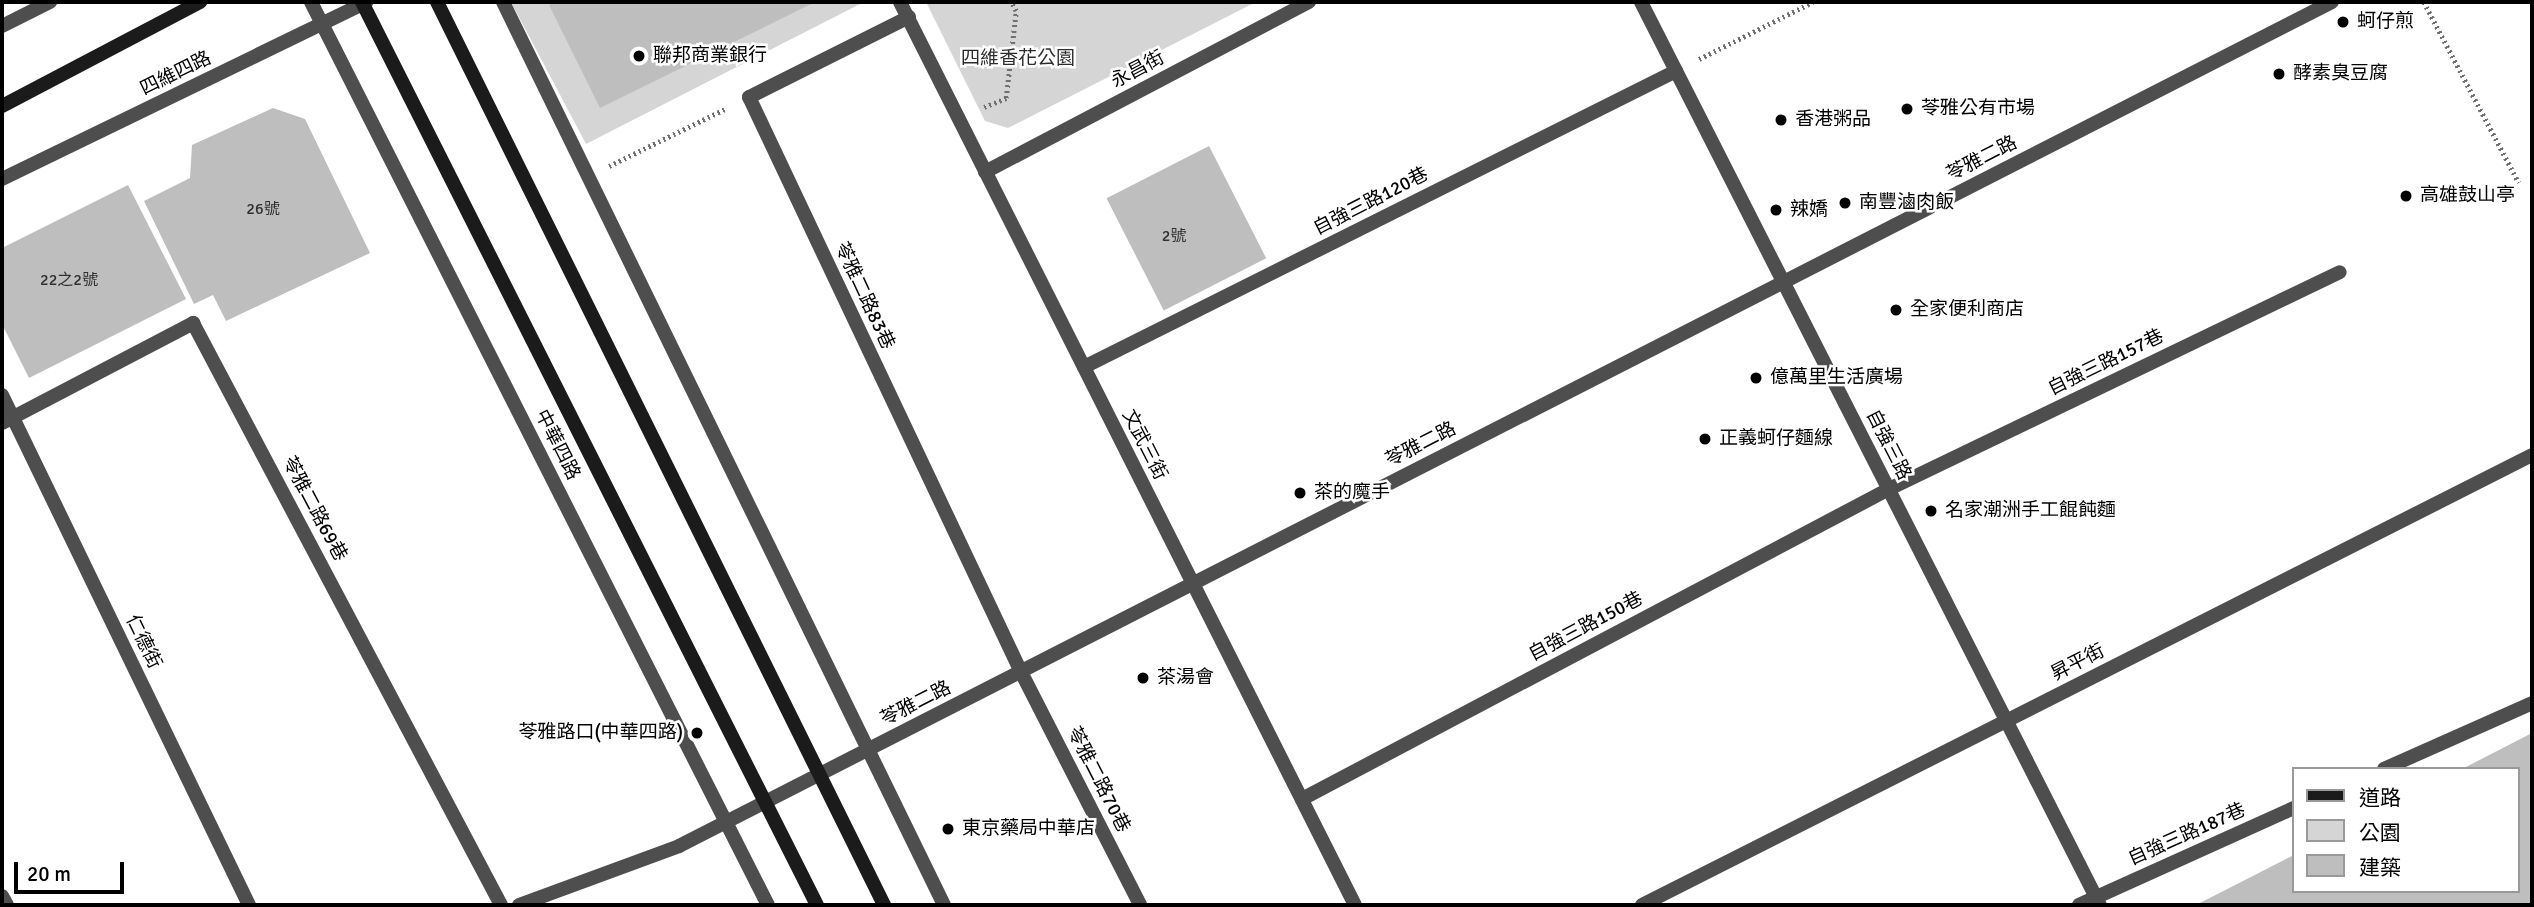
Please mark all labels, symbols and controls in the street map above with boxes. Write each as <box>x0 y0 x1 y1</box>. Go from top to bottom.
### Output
place label: 蚵仔煎 <box>2357 11 2414 33</box>
marker: 蚵仔煎 <box>2335 14 2351 30</box>
place label: 聯邦商業銀行 <box>653 45 767 67</box>
street label: 四維四路 <box>137 47 215 101</box>
street label: 永昌街 <box>1107 47 1169 93</box>
marker: 聯邦商業銀行 <box>631 48 647 64</box>
park label: 四維香花公園 <box>961 48 1075 70</box>
place label: 酵素臭豆腐 <box>2293 63 2388 85</box>
marker: 酵素臭豆腐 <box>2271 66 2287 82</box>
place label: 苓雅公有市場 <box>1921 98 2035 120</box>
marker: 苓雅公有市場 <box>1899 101 1915 117</box>
place label: 香港粥品 <box>1795 109 1871 131</box>
marker: 香港粥品 <box>1773 112 1789 128</box>
street label: 苓雅二路 <box>1943 132 2021 186</box>
street label: 自強三路120巷 <box>1310 163 1432 241</box>
place label: 高雄鼓山亭 <box>2420 185 2515 207</box>
marker: 高雄鼓山亭 <box>2398 188 2414 204</box>
place label: 南豐滷肉飯 <box>1859 192 1954 214</box>
marker: 南豐滷肉飯 <box>1837 195 1853 211</box>
house number: 26號 <box>246 199 280 219</box>
place label: 辣嬌 <box>1790 199 1828 221</box>
marker: 辣嬌 <box>1768 202 1784 218</box>
house number: 2號 <box>1162 226 1186 246</box>
street label: 苓雅二路83巷 <box>829 239 899 353</box>
house number: 22之2號 <box>40 270 98 290</box>
place label: 全家便利商店 <box>1910 299 2024 321</box>
marker: 全家便利商店 <box>1888 302 1904 318</box>
street label: 自強三路157巷 <box>2044 325 2168 401</box>
place label: 億萬里生活廣場 <box>1770 367 1903 389</box>
marker: 億萬里生活廣場 <box>1748 370 1764 386</box>
street label: 中華四路 <box>530 406 584 484</box>
street label: 文武三街 <box>1117 406 1171 484</box>
street label: 自強三路 <box>1861 406 1915 484</box>
street label: 苓雅二路 <box>1382 418 1460 472</box>
place label: 正義蚵仔麵線 <box>1719 428 1833 450</box>
marker: 正義蚵仔麵線 <box>1697 431 1713 447</box>
street label: 苓雅二路69巷 <box>277 453 351 565</box>
place label: 茶的魔手 <box>1314 482 1390 504</box>
marker: 茶的魔手 <box>1292 485 1308 501</box>
place label: 名家潮洲手工餛飩麵 <box>1945 500 2116 522</box>
marker: 名家潮洲手工餛飩麵 <box>1923 503 1939 519</box>
street label: 自強三路150巷 <box>1525 587 1647 667</box>
street label: 仁德街 <box>120 611 166 673</box>
street label: 昇平街 <box>2047 640 2109 686</box>
place label: 茶湯會 <box>1157 667 1214 689</box>
marker: 茶湯會 <box>1135 670 1151 686</box>
street label: 苓雅二路 <box>877 677 955 731</box>
place label: 苓雅路口(中華四路) <box>518 722 683 744</box>
street label: 苓雅二路70巷 <box>1062 723 1134 837</box>
marker: 苓雅路口(中華四路) <box>689 725 705 741</box>
legend <box>2292 767 2520 893</box>
text: 道路 <box>2359 785 2401 811</box>
street label: 自強三路187巷 <box>2125 799 2249 871</box>
place label: 東京藥局中華店 <box>962 818 1095 840</box>
text: 公園 <box>2359 820 2401 846</box>
marker: 東京藥局中華店 <box>940 821 956 837</box>
scale bar <box>18 848 128 892</box>
text: 建築 <box>2359 855 2401 881</box>
text: 20 m <box>27 861 71 887</box>

